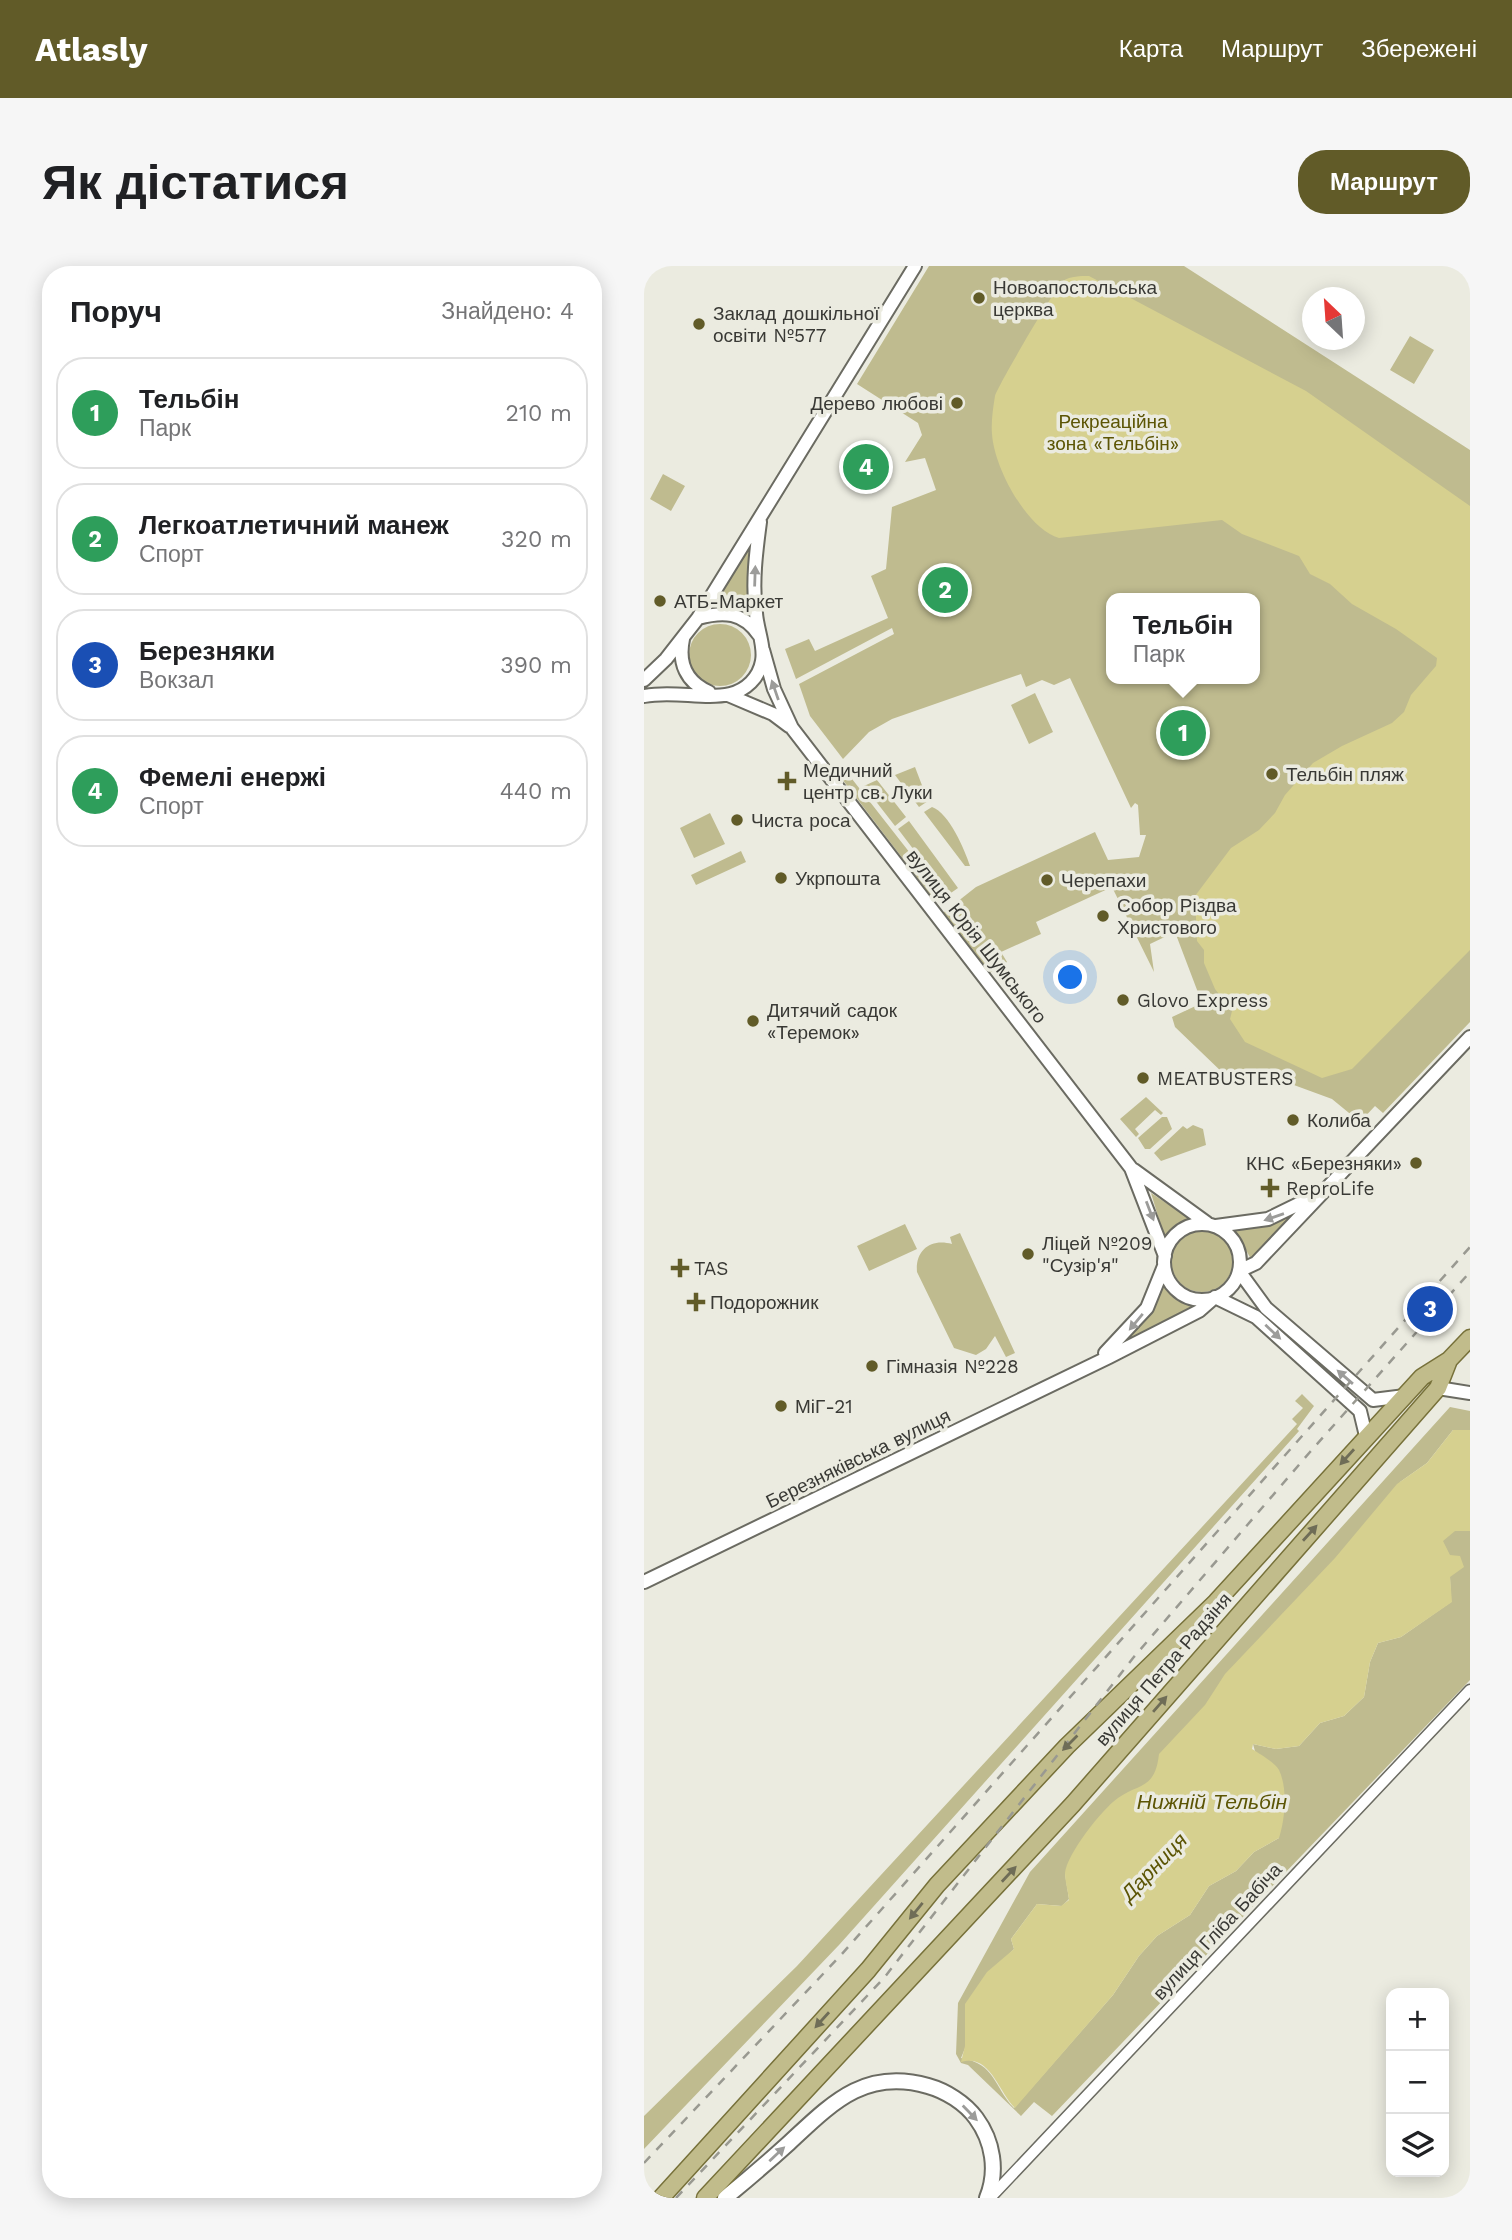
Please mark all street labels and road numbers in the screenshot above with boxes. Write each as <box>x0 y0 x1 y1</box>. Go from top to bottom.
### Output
street label: вулиця Юрія Шумського <box>902 845 1052 1028</box>
street label: Березняківська вулиця <box>762 1404 954 1513</box>
street label: вулиця Петра Радзіня <box>1091 1588 1236 1751</box>
street label: вулиця Гліба Бабіча <box>1148 1858 1287 2005</box>

